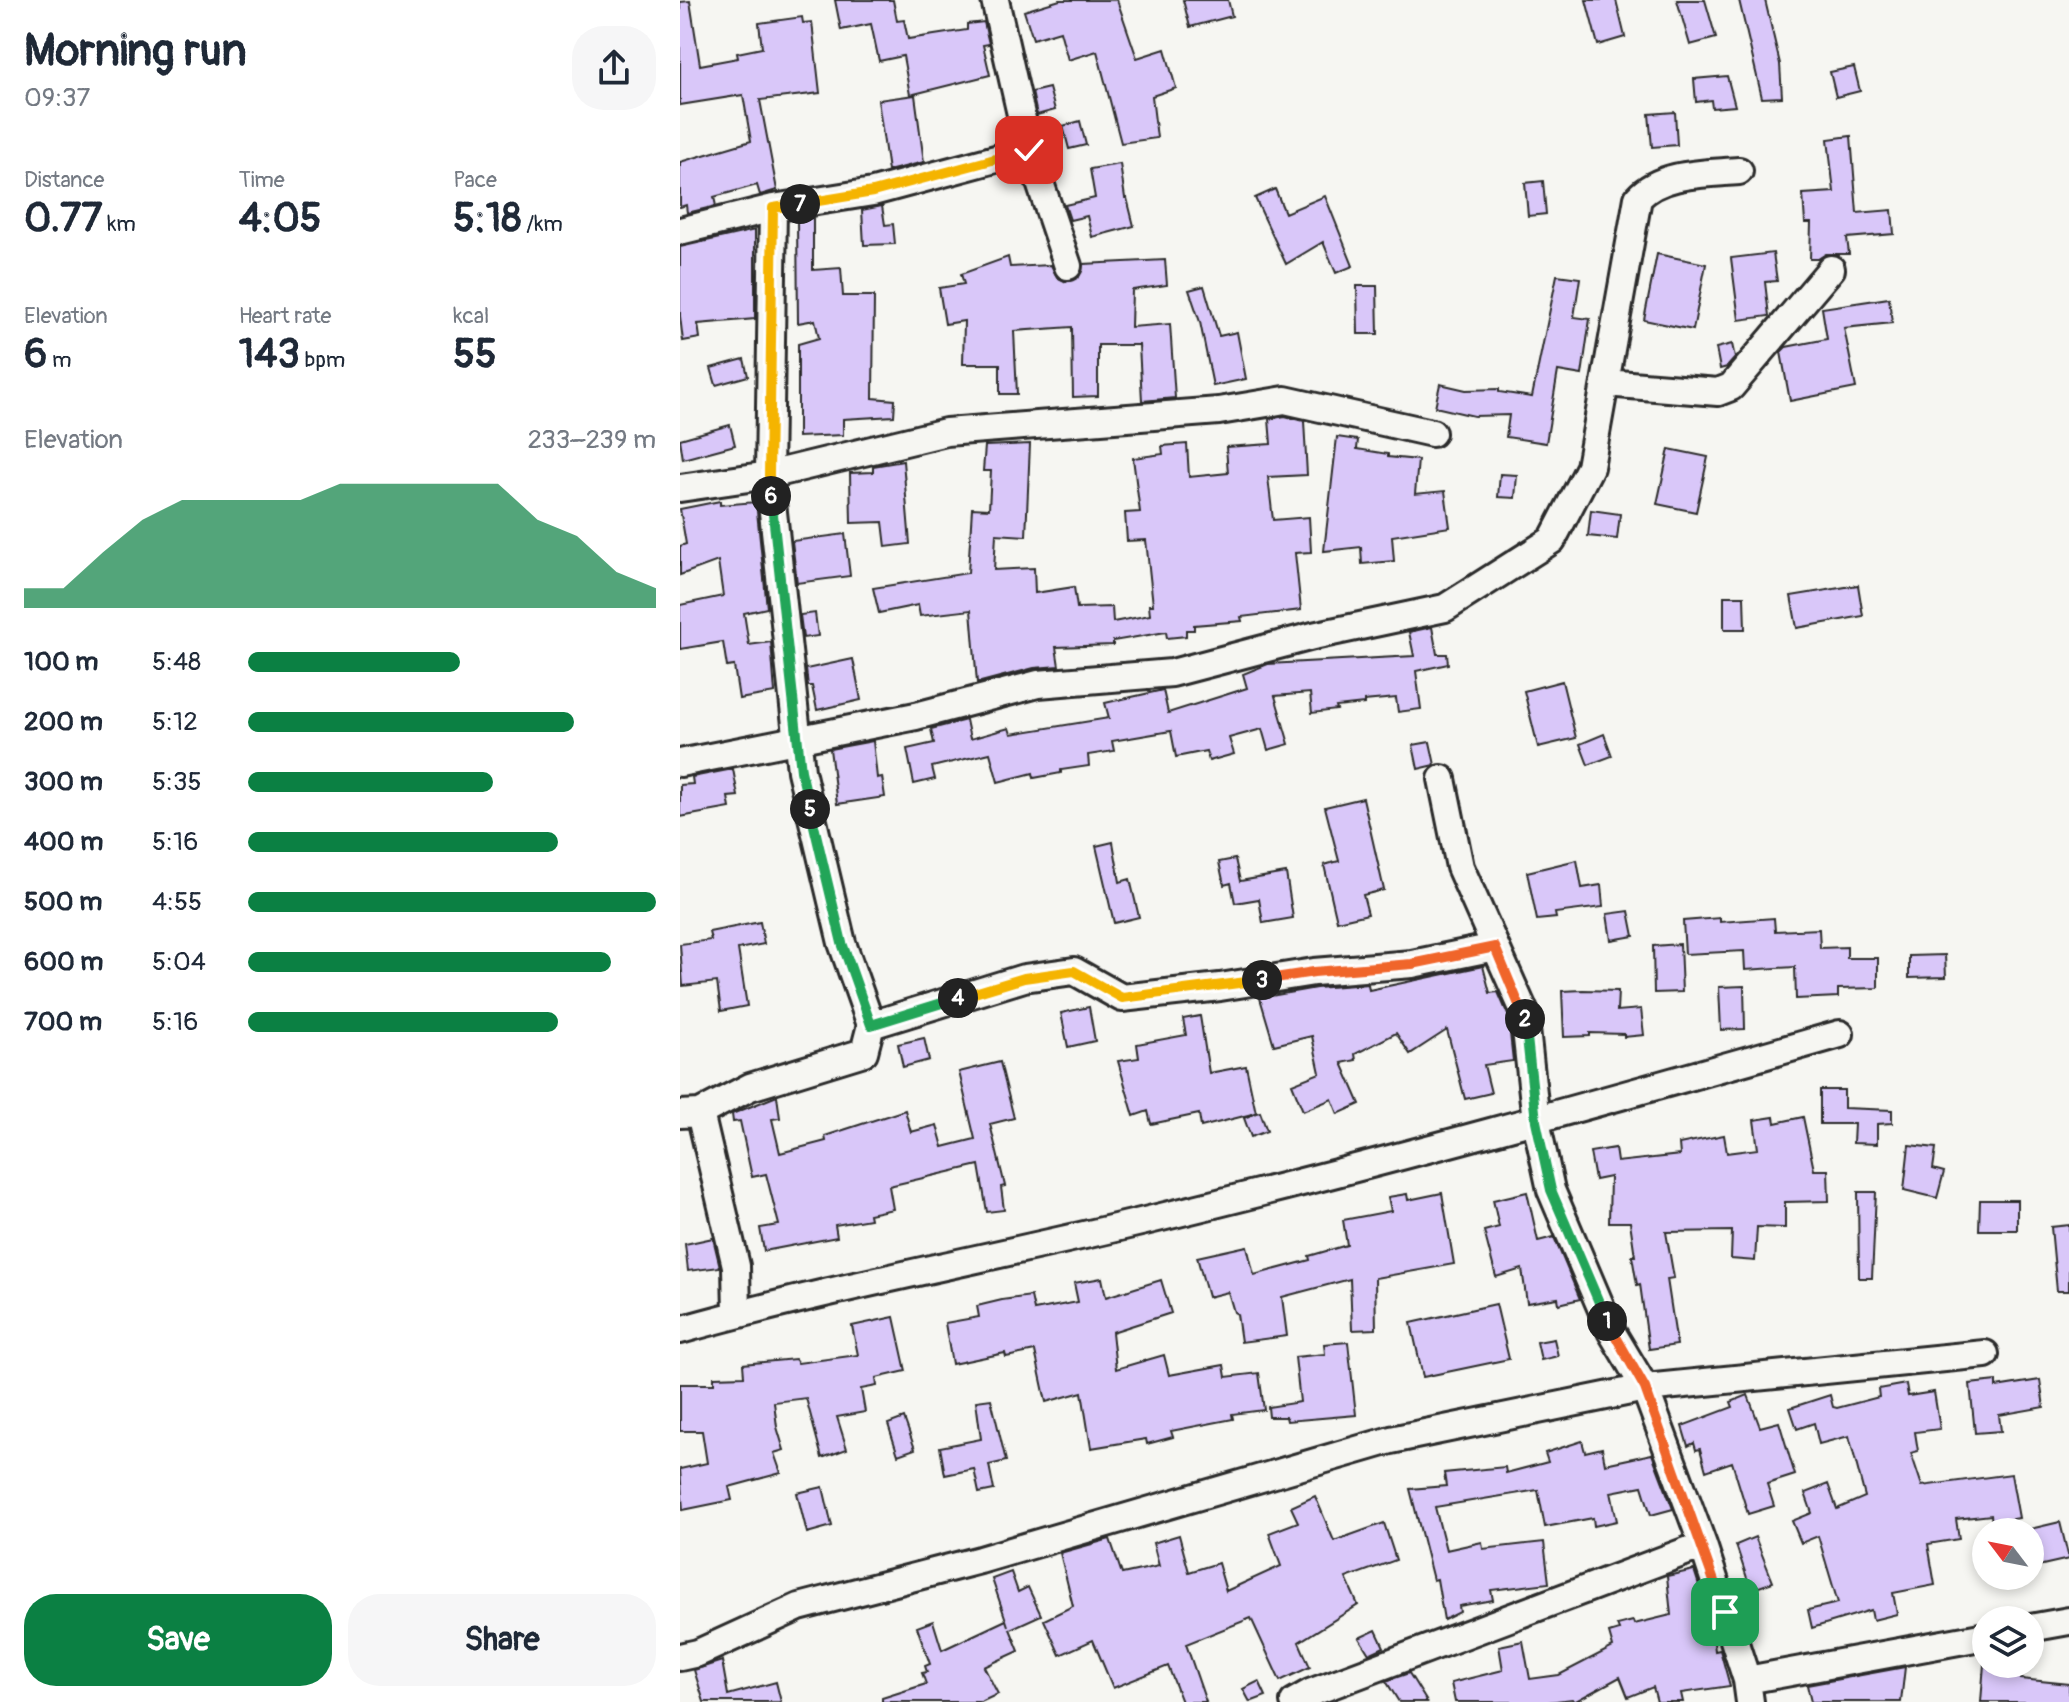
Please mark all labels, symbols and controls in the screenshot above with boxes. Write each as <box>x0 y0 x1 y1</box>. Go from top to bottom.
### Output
text: Morning run <box>24 24 247 79</box>
button: share <box>572 26 656 110</box>
text: 09:37 <box>24 82 90 114</box>
pin <box>995 116 1063 184</box>
icon: check <box>1007 128 1051 172</box>
text: Distance <box>24 166 104 194</box>
text: Time <box>239 166 285 194</box>
text: Pace <box>453 166 497 194</box>
pin: 7 <box>780 184 820 224</box>
text: 7 <box>794 190 806 218</box>
text: 0.77 <box>24 194 102 243</box>
text: 4:05 <box>239 194 322 243</box>
text: 5:18 <box>453 194 522 243</box>
text: km <box>102 210 136 238</box>
text: /km <box>522 210 563 238</box>
text: Elevation <box>24 302 108 330</box>
text: Heart rate <box>239 302 331 330</box>
text: kcal <box>453 302 489 330</box>
text: 6 <box>24 330 47 379</box>
text: 143 <box>239 330 300 379</box>
text: 55 <box>453 330 497 379</box>
text: m <box>47 346 72 374</box>
text: bpm <box>300 346 345 374</box>
text: Elevation <box>24 424 123 456</box>
text: 233–239 m <box>528 424 656 456</box>
pin: 6 <box>751 476 791 516</box>
text: 6 <box>765 482 777 510</box>
text: 100 m <box>24 646 98 678</box>
text: 5:48 <box>152 646 201 678</box>
text: 200 m <box>24 706 103 738</box>
text: 5:12 <box>152 706 198 738</box>
text: 300 m <box>24 766 103 798</box>
text: 5:35 <box>152 766 202 798</box>
pin: 5 <box>790 789 830 829</box>
text: 5 <box>804 795 816 823</box>
text: 400 m <box>24 826 103 858</box>
text: 5:16 <box>152 826 198 858</box>
text: 500 m <box>24 886 102 918</box>
text: 4:55 <box>152 886 202 918</box>
text: 600 m <box>24 946 103 978</box>
text: 5:04 <box>152 946 206 978</box>
pin: 3 <box>1242 960 1282 1000</box>
text: 3 <box>1256 966 1268 994</box>
pin: 4 <box>938 978 978 1018</box>
text: 4 <box>952 984 964 1012</box>
pin: 2 <box>1505 999 1545 1039</box>
text: 2 <box>1519 1005 1531 1033</box>
text: 700 m <box>24 1006 102 1038</box>
text: 5:16 <box>152 1006 198 1038</box>
pin: 1 <box>1587 1301 1627 1341</box>
text: 1 <box>1603 1307 1611 1335</box>
north arrow <box>1972 1518 2044 1590</box>
map controls <box>1972 1518 2044 1678</box>
pin <box>1691 1578 1759 1646</box>
icon: arrive <box>1703 1590 1747 1634</box>
button: Save <box>24 1594 332 1686</box>
button: Share <box>348 1594 656 1686</box>
button: layers <box>1972 1606 2044 1678</box>

